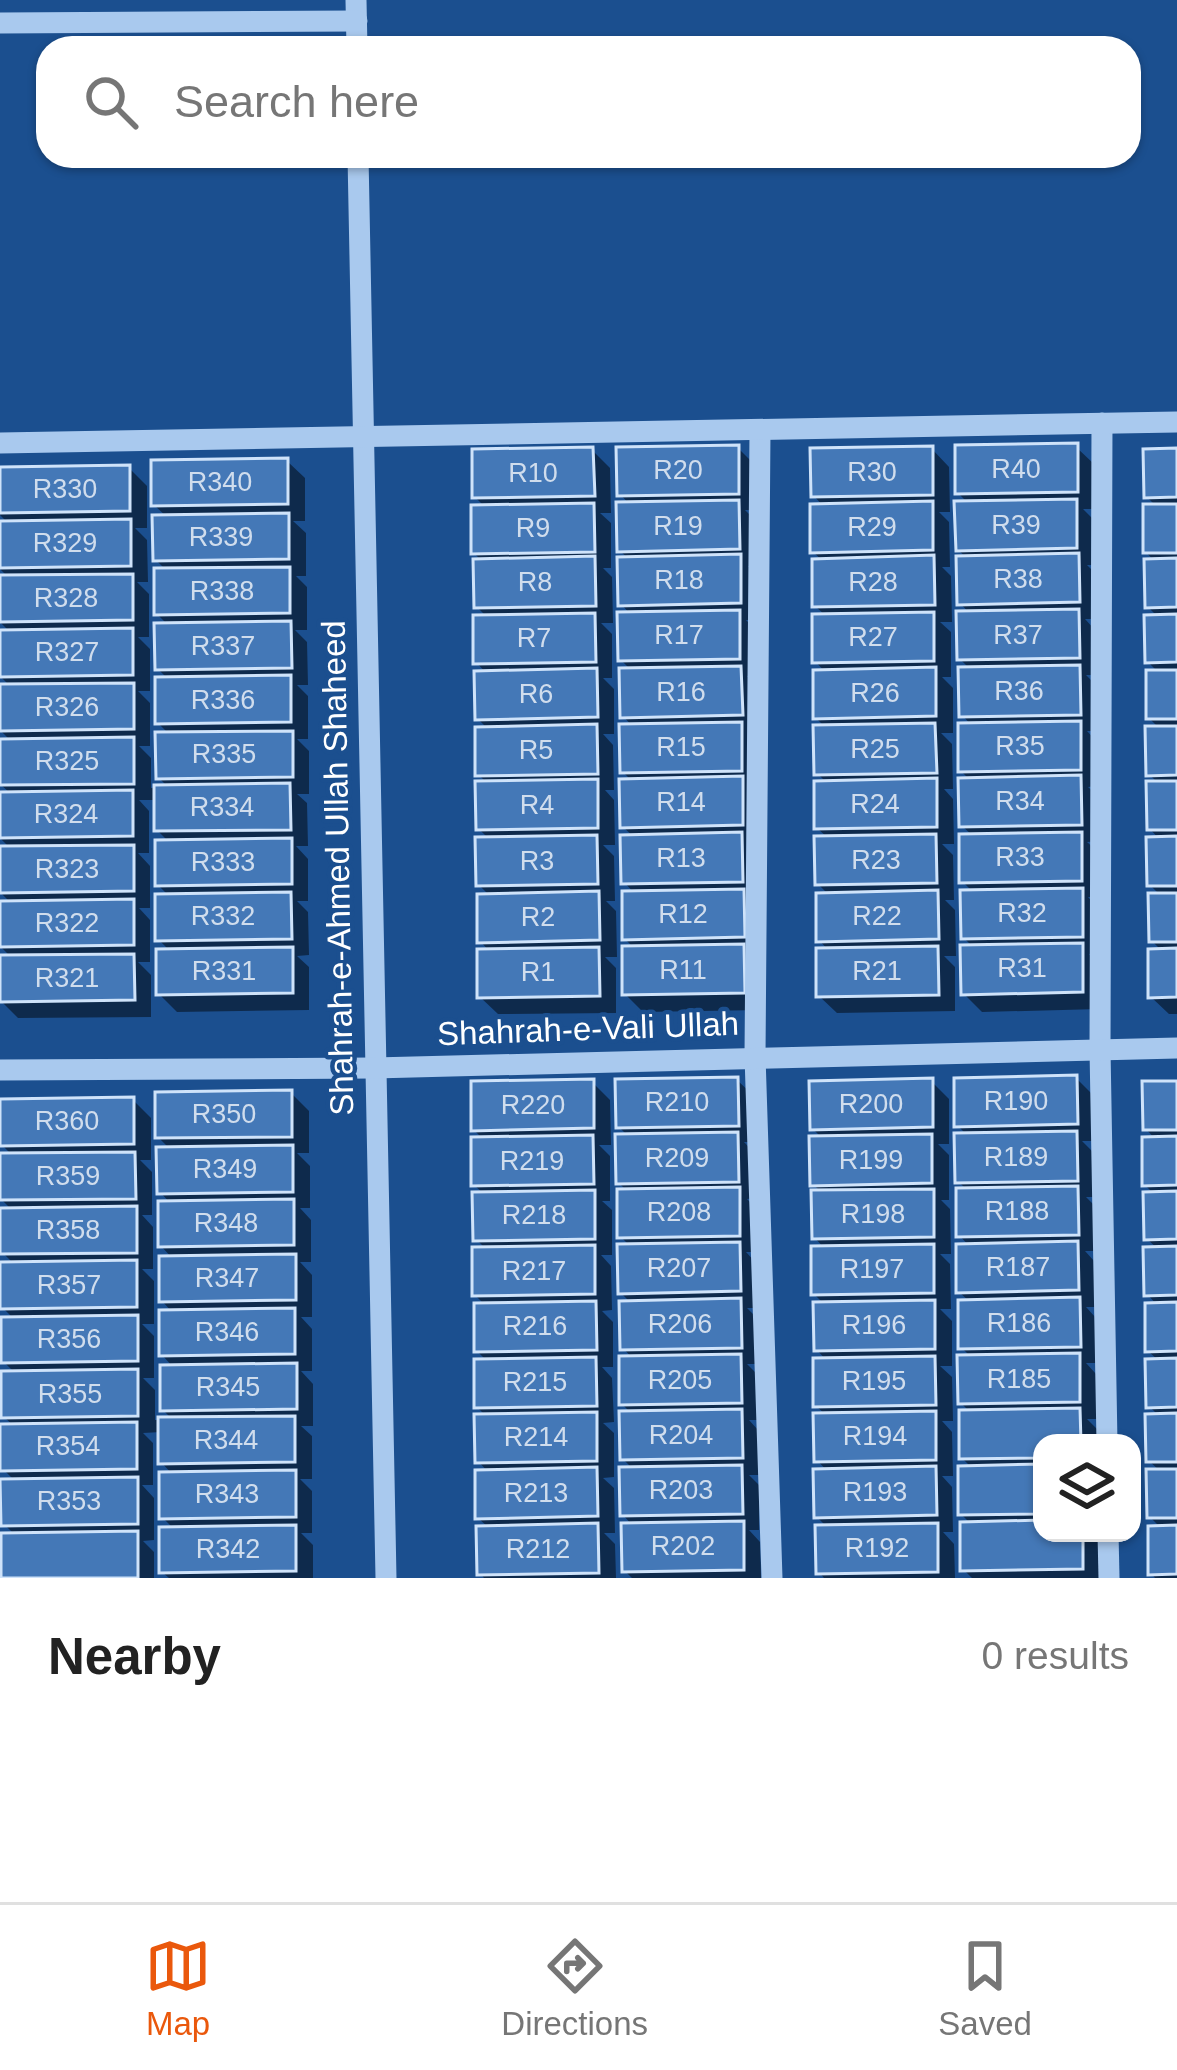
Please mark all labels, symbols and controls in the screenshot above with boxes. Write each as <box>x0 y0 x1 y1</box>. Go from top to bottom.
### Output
search box <box>36 36 1141 168</box>
icon: search <box>78 69 144 135</box>
text: Search here <box>174 76 419 127</box>
house number: R40 <box>991 454 1041 484</box>
house number: R20 <box>653 455 703 485</box>
house number: R30 <box>847 457 897 487</box>
house number: R10 <box>508 458 558 488</box>
house number: R340 <box>188 467 252 497</box>
house number: R330 <box>33 474 97 504</box>
house number: R39 <box>991 510 1041 540</box>
house number: R19 <box>653 511 703 541</box>
house number: R29 <box>847 512 897 542</box>
house number: R9 <box>516 513 550 543</box>
house number: R339 <box>189 522 253 552</box>
house number: R329 <box>33 528 97 558</box>
house number: R38 <box>993 564 1043 594</box>
house number: R18 <box>654 565 704 595</box>
house number: R8 <box>518 567 552 597</box>
house number: R28 <box>848 567 898 597</box>
house number: R338 <box>190 576 254 606</box>
house number: R328 <box>34 583 98 613</box>
street label: Shahrah-e-Ahmed Ullah Shaheed <box>315 620 360 1116</box>
house number: R17 <box>654 620 704 650</box>
house number: R37 <box>993 620 1043 650</box>
house number: R27 <box>848 622 898 652</box>
house number: R7 <box>517 623 551 653</box>
house number: R337 <box>191 631 255 661</box>
house number: R327 <box>35 637 99 667</box>
house number: R36 <box>994 676 1044 706</box>
house number: R16 <box>656 677 706 707</box>
house number: R26 <box>850 678 900 708</box>
house number: R6 <box>519 679 553 709</box>
house number: R336 <box>191 685 255 715</box>
house number: R326 <box>35 692 99 722</box>
house number: R35 <box>995 731 1045 761</box>
house number: R15 <box>656 732 706 762</box>
house number: R25 <box>850 734 900 764</box>
house number: R5 <box>519 735 553 765</box>
house number: R335 <box>192 739 256 769</box>
house number: R325 <box>35 746 99 776</box>
house number: R34 <box>995 786 1045 816</box>
house number: R14 <box>656 787 706 817</box>
house number: R24 <box>850 789 900 819</box>
house number: R4 <box>520 790 554 820</box>
house number: R334 <box>190 792 254 822</box>
house number: R324 <box>34 799 98 829</box>
house number: R33 <box>995 842 1045 872</box>
house number: R13 <box>656 843 706 873</box>
house number: R23 <box>851 845 901 875</box>
house number: R3 <box>520 846 554 876</box>
house number: R333 <box>191 847 255 877</box>
house number: R323 <box>35 854 99 884</box>
house number: R32 <box>997 898 1047 928</box>
house number: R12 <box>658 899 708 929</box>
house number: R332 <box>191 901 255 931</box>
house number: R22 <box>852 901 902 931</box>
house number: R2 <box>521 902 555 932</box>
house number: R322 <box>35 908 99 938</box>
house number: R31 <box>997 953 1047 983</box>
house number: R11 <box>659 955 707 985</box>
house number: R331 <box>192 956 256 986</box>
house number: R21 <box>852 956 902 986</box>
house number: R1 <box>521 957 555 987</box>
house number: R321 <box>35 963 99 993</box>
street label: Shahrah-e-Vali Ullah <box>436 1005 740 1052</box>
house number: R190 <box>984 1086 1048 1116</box>
house number: R210 <box>645 1087 709 1117</box>
house number: R200 <box>839 1089 903 1119</box>
house number: R220 <box>501 1090 565 1120</box>
house number: R350 <box>192 1099 256 1129</box>
house number: R360 <box>35 1106 99 1136</box>
house number: R189 <box>984 1142 1048 1172</box>
house number: R209 <box>645 1143 709 1173</box>
house number: R199 <box>839 1145 903 1175</box>
house number: R219 <box>500 1146 564 1176</box>
house number: R349 <box>193 1154 257 1184</box>
house number: R359 <box>36 1161 100 1191</box>
house number: R188 <box>985 1196 1049 1226</box>
house number: R208 <box>647 1197 711 1227</box>
house number: R198 <box>841 1199 905 1229</box>
house number: R218 <box>502 1200 566 1230</box>
house number: R348 <box>194 1208 258 1238</box>
house number: R358 <box>36 1215 100 1245</box>
house number: R187 <box>986 1252 1050 1282</box>
house number: R207 <box>647 1253 711 1283</box>
house number: R197 <box>840 1254 904 1284</box>
house number: R217 <box>502 1256 566 1286</box>
house number: R347 <box>195 1263 259 1293</box>
house number: R357 <box>37 1270 101 1300</box>
house number: R186 <box>987 1308 1051 1338</box>
house number: R206 <box>648 1309 712 1339</box>
house number: R196 <box>842 1310 906 1340</box>
house number: R216 <box>503 1311 567 1341</box>
house number: R346 <box>195 1317 259 1347</box>
house number: R356 <box>37 1324 101 1354</box>
house number: R185 <box>987 1364 1051 1394</box>
house number: R205 <box>648 1365 712 1395</box>
house number: R195 <box>842 1366 906 1396</box>
house number: R215 <box>503 1367 567 1397</box>
house number: R345 <box>196 1372 260 1402</box>
house number: R355 <box>38 1379 102 1409</box>
house number: R204 <box>649 1420 713 1450</box>
house number: R194 <box>843 1421 907 1451</box>
house number: R214 <box>504 1422 568 1452</box>
house number: R344 <box>194 1425 258 1455</box>
house number: R354 <box>36 1431 100 1461</box>
map controls <box>1033 1434 1141 1542</box>
button: layers <box>1033 1434 1141 1542</box>
house number: R203 <box>649 1475 713 1505</box>
house number: R193 <box>843 1477 907 1507</box>
house number: R213 <box>504 1478 568 1508</box>
house number: R343 <box>195 1479 259 1509</box>
house number: R353 <box>37 1486 101 1516</box>
house number: R202 <box>651 1531 715 1561</box>
house number: R192 <box>845 1533 909 1563</box>
house number: R342 <box>196 1534 260 1564</box>
house number: R212 <box>506 1534 570 1564</box>
text: Nearby <box>48 1628 221 1685</box>
text: 0 results <box>982 1634 1129 1677</box>
tab: Map <box>145 1933 211 2043</box>
tab: Directions <box>501 1933 648 2043</box>
tab: Saved <box>938 1933 1032 2043</box>

